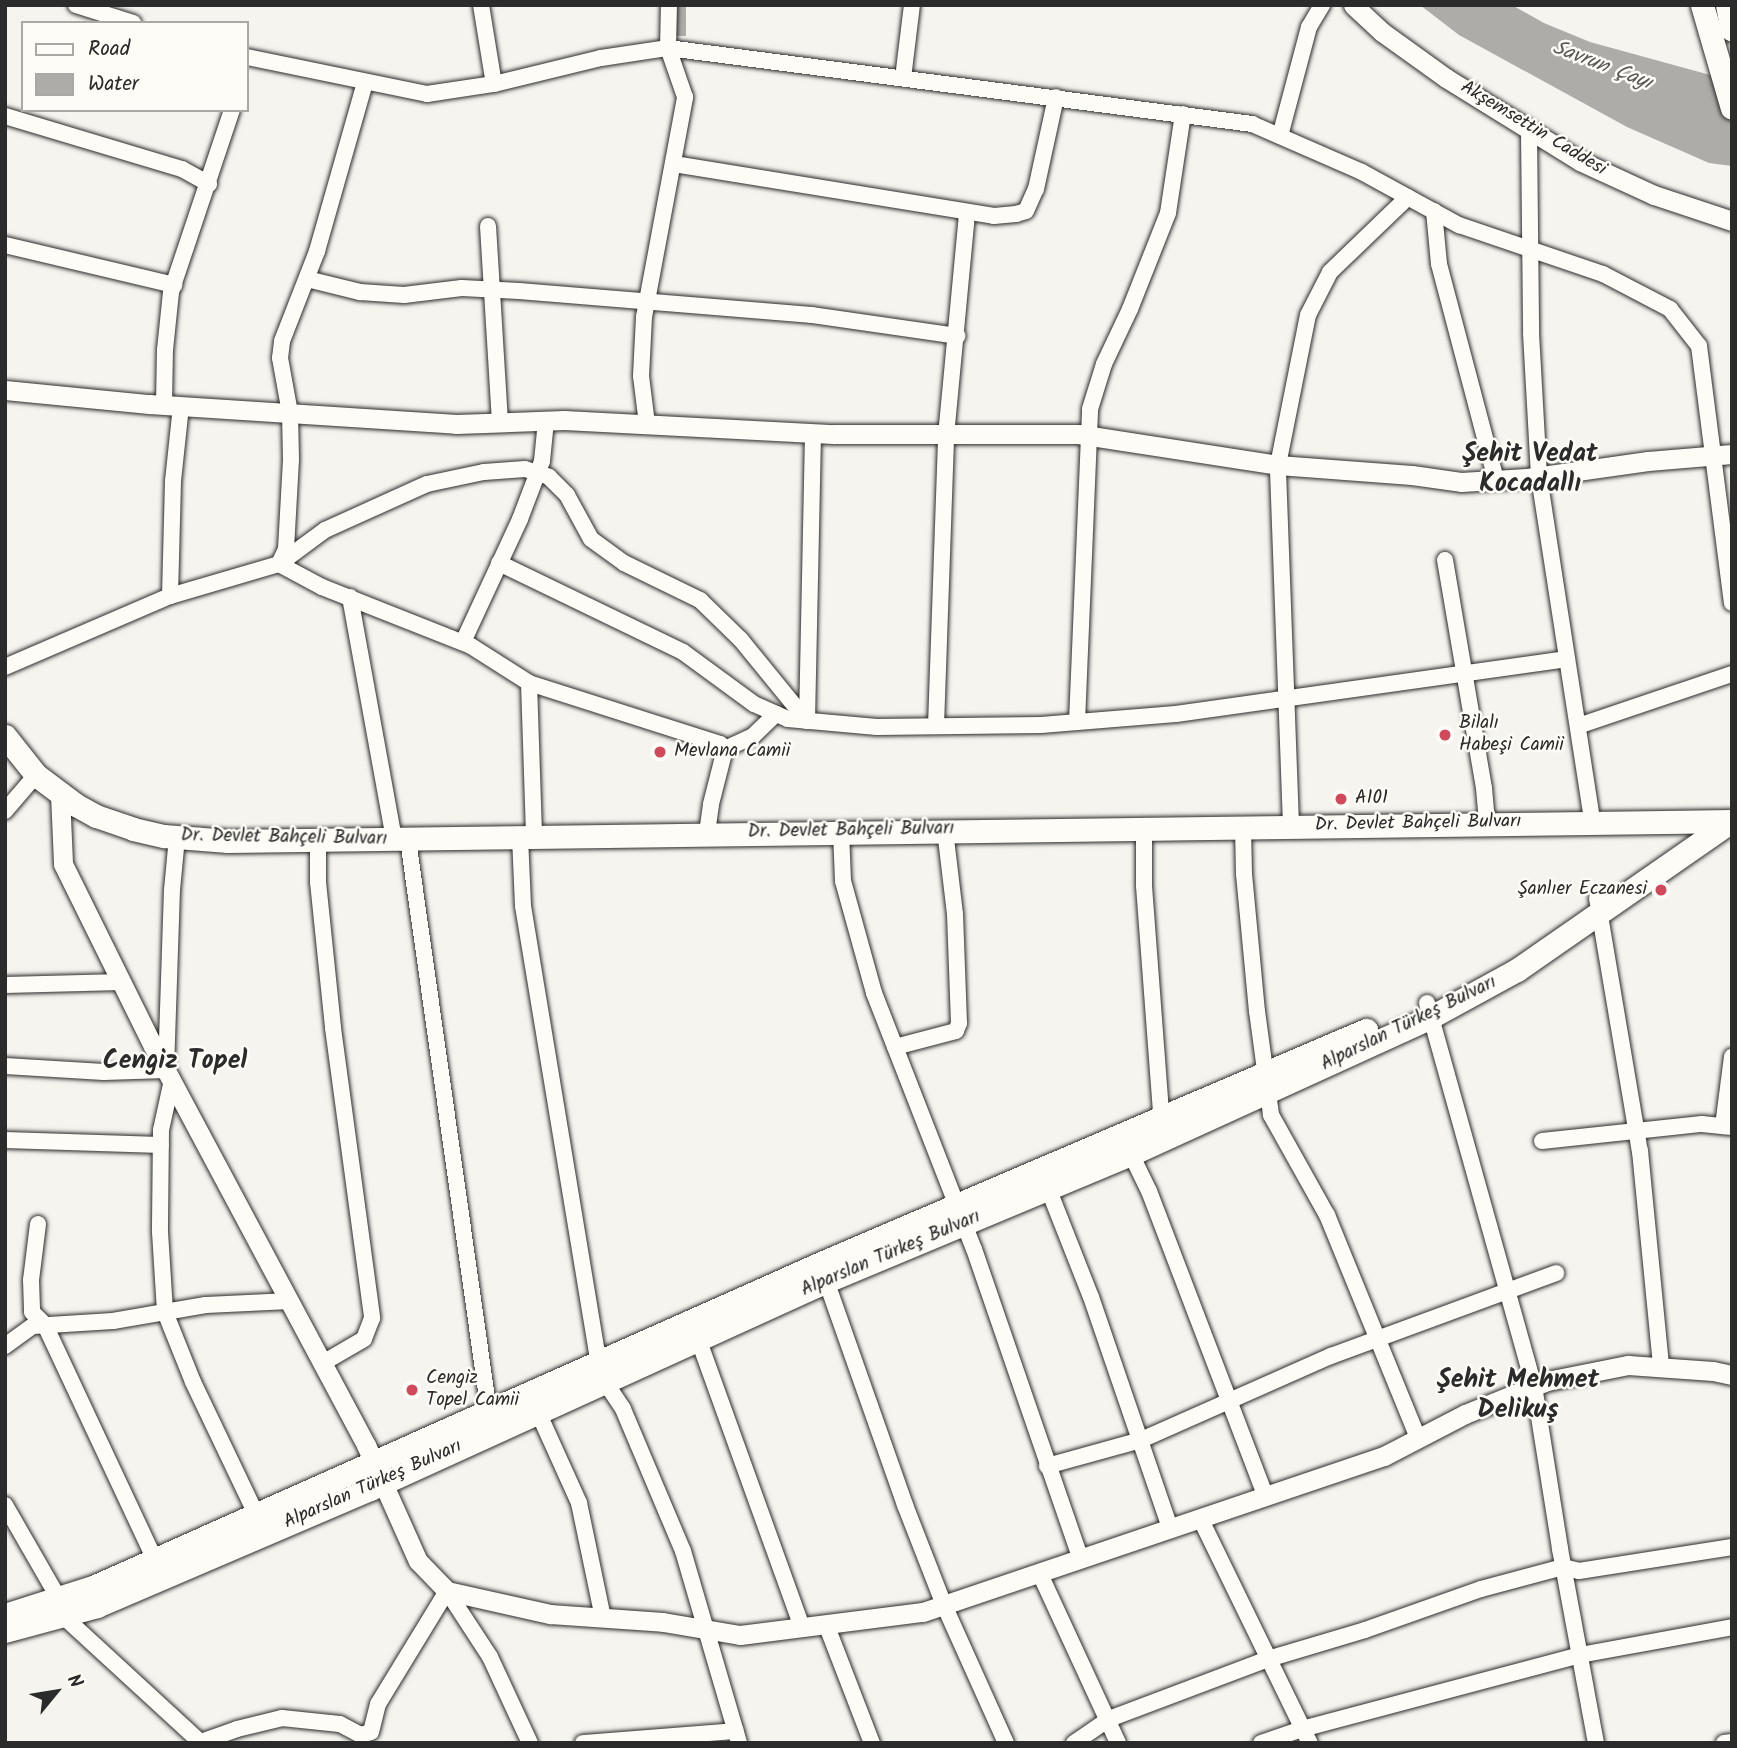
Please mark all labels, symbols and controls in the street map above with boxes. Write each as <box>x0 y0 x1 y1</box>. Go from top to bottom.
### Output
legend <box>21 21 248 112</box>
text: Road <box>88 33 130 66</box>
water label: Savrun Çayı <box>1549 36 1655 96</box>
text: Water <box>88 68 139 101</box>
street label: Akşemsettin Caddesi <box>1456 76 1610 182</box>
district label: Şehit Vedat Kocadallı <box>1462 439 1598 500</box>
place label: Bilalı Habeşi Camii <box>1459 713 1564 757</box>
marker: Bilalı Habeşi Camii <box>1437 727 1453 743</box>
place label: Mevlana Camii <box>674 741 790 763</box>
marker: Mevlana Camii <box>652 744 668 760</box>
place label: A101 <box>1355 788 1388 810</box>
marker: A101 <box>1333 791 1349 807</box>
street label: Dr. Devlet Bahçeli Bulvarı <box>1314 811 1522 837</box>
street label: Dr. Devlet Bahçeli Bulvarı <box>747 818 955 844</box>
street label: Dr. Devlet Bahçeli Bulvarı <box>180 825 388 851</box>
place label: Şanlıer Eczanesi <box>1518 879 1647 901</box>
marker: Şanlıer Eczanesi <box>1653 882 1669 898</box>
street label: Alparslan Türkeş Bulvarı <box>1317 972 1501 1076</box>
district label: Cengiz Topel <box>103 1046 247 1078</box>
street label: Alparslan Türkeş Bulvarı <box>798 1206 984 1302</box>
district label: Şehit Mehmet Delikuş <box>1437 1365 1599 1426</box>
place label: Cengiz Topel Camii <box>426 1368 519 1412</box>
marker: Cengiz Topel Camii <box>404 1382 420 1398</box>
street label: Alparslan Türkeş Bulvarı <box>280 1435 466 1535</box>
north arrow <box>21 1657 91 1727</box>
text: N <box>58 1669 90 1694</box>

